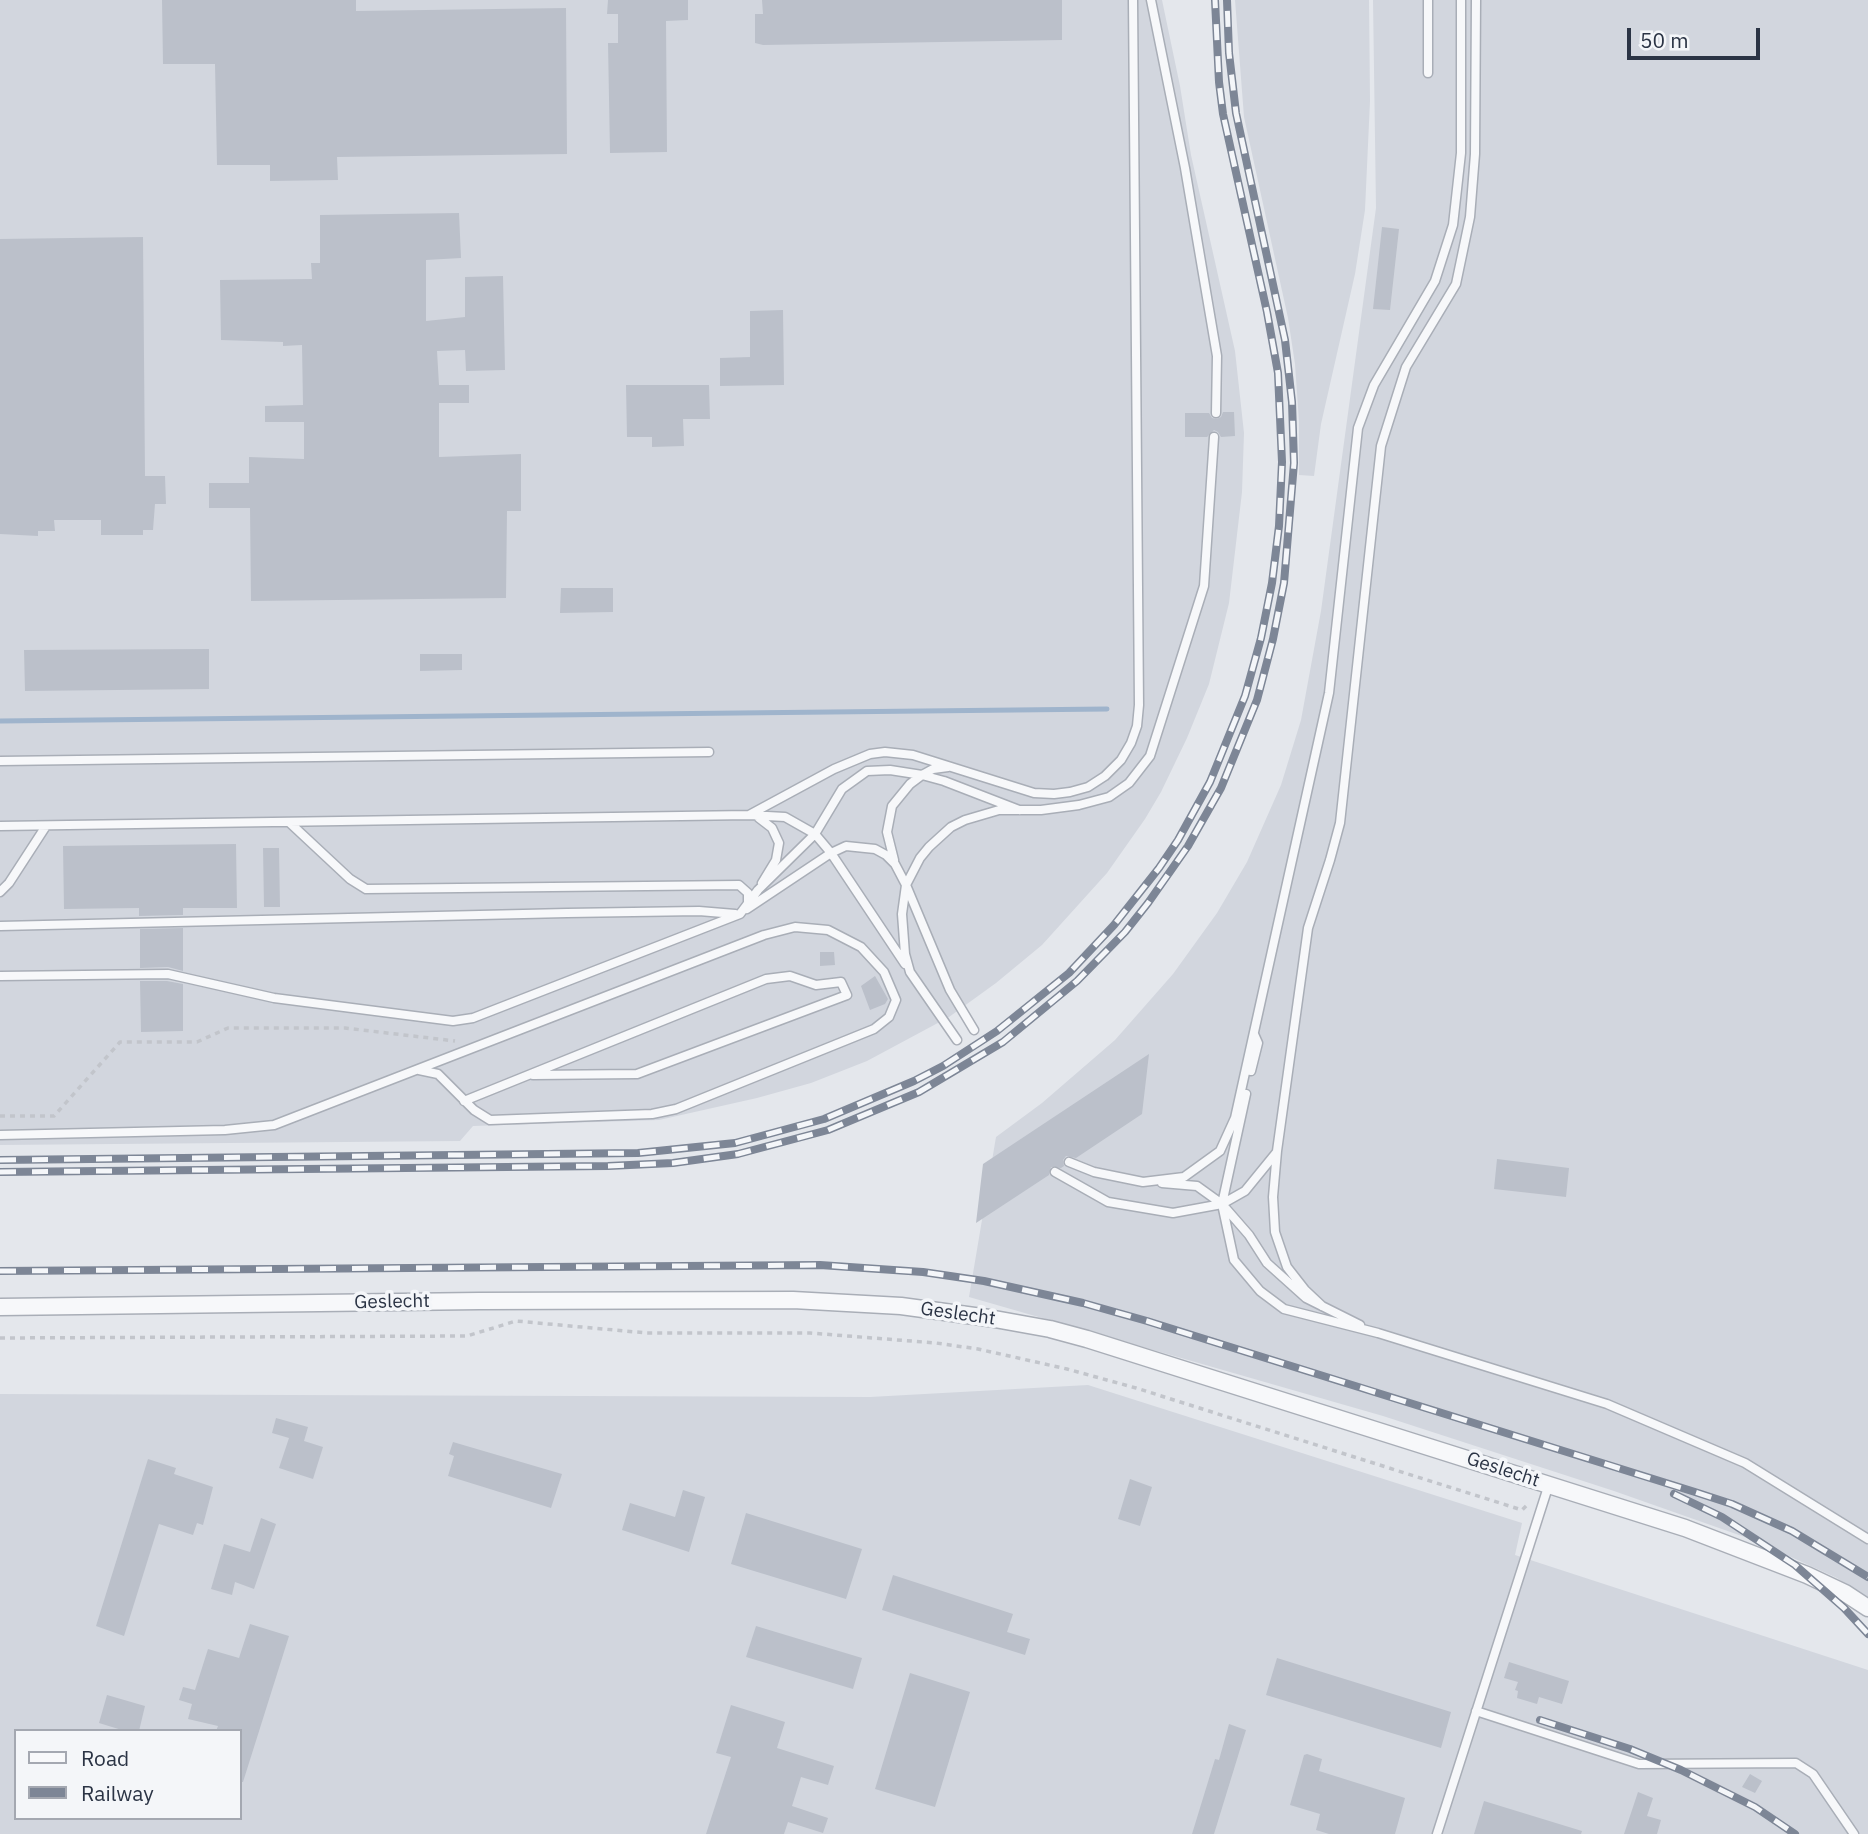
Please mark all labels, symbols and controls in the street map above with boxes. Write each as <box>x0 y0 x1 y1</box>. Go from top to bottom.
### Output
scale bar <box>1630 14 1763 58</box>
text: 50 m <box>1640 26 1689 54</box>
street label: Geslecht <box>354 1290 430 1314</box>
street label: Geslecht <box>919 1297 997 1331</box>
street label: Geslecht <box>1464 1447 1542 1493</box>
legend <box>14 1729 242 1820</box>
text: Road <box>81 1744 129 1772</box>
text: Railway <box>81 1779 154 1807</box>

